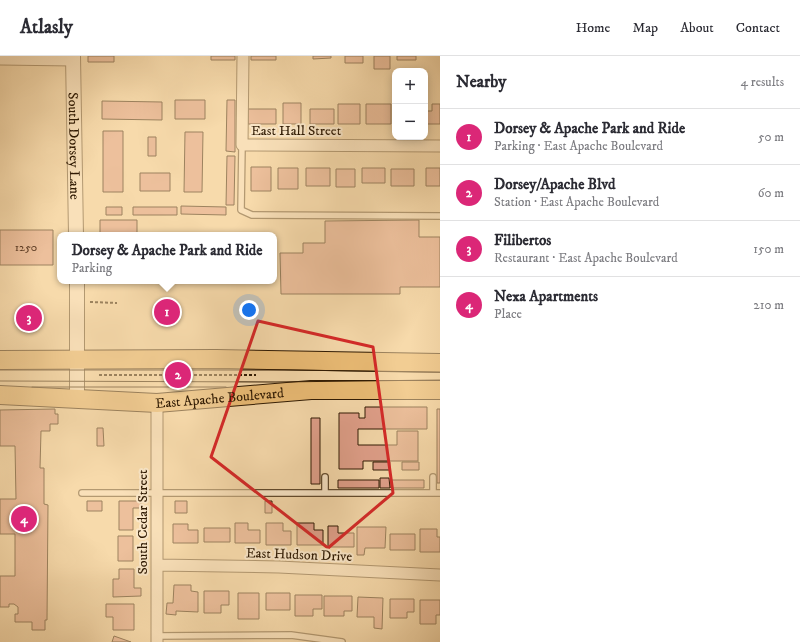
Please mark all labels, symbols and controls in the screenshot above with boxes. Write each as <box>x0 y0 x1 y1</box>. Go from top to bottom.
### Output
text: Atlasly <box>20 16 73 39</box>
text: Home <box>576 19 610 37</box>
text: Map <box>632 19 658 37</box>
text: About <box>680 19 714 37</box>
text: Contact <box>736 19 780 37</box>
map controls <box>392 68 428 140</box>
button: + <box>392 68 428 104</box>
text: Nearby <box>456 71 506 93</box>
text: 4 results <box>741 74 784 90</box>
street label: South Dorsey Lane <box>64 92 83 200</box>
button: − <box>392 104 428 140</box>
text: Dorsey & Apache Park and Ride <box>494 119 685 138</box>
street label: East Hall Street <box>251 122 342 140</box>
text: 1 <box>467 129 471 145</box>
text: 50 m <box>758 129 784 145</box>
text: Parking · East Apache Boulevard <box>494 138 663 154</box>
text: Dorsey/Apache Blvd <box>494 175 615 194</box>
text: 2 <box>466 185 472 201</box>
text: 60 m <box>758 185 784 201</box>
text: Station · East Apache Boulevard <box>494 194 659 210</box>
text: Filibertos <box>494 231 551 250</box>
popup <box>57 232 277 284</box>
house number: 1250 <box>15 240 37 255</box>
text: Dorsey & Apache Park and Ride <box>71 241 263 260</box>
text: 3 <box>467 241 471 257</box>
text: 150 m <box>753 241 784 257</box>
text: Restaurant · East Apache Boulevard <box>494 250 678 266</box>
text: Parking <box>71 260 112 276</box>
text: Nexa Apartments <box>494 287 598 306</box>
pin: 1 <box>154 297 180 327</box>
text: 4 <box>465 297 473 313</box>
text: 210 m <box>753 297 784 313</box>
your location <box>239 300 259 320</box>
pin: 3 <box>16 303 42 333</box>
text: Place <box>494 306 522 322</box>
pin: 2 <box>165 360 191 390</box>
street label: East Apache Boulevard <box>155 384 285 413</box>
street label: South Cedar Street <box>134 469 152 575</box>
pin: 4 <box>11 504 37 534</box>
street label: East Hudson Drive <box>246 544 353 566</box>

